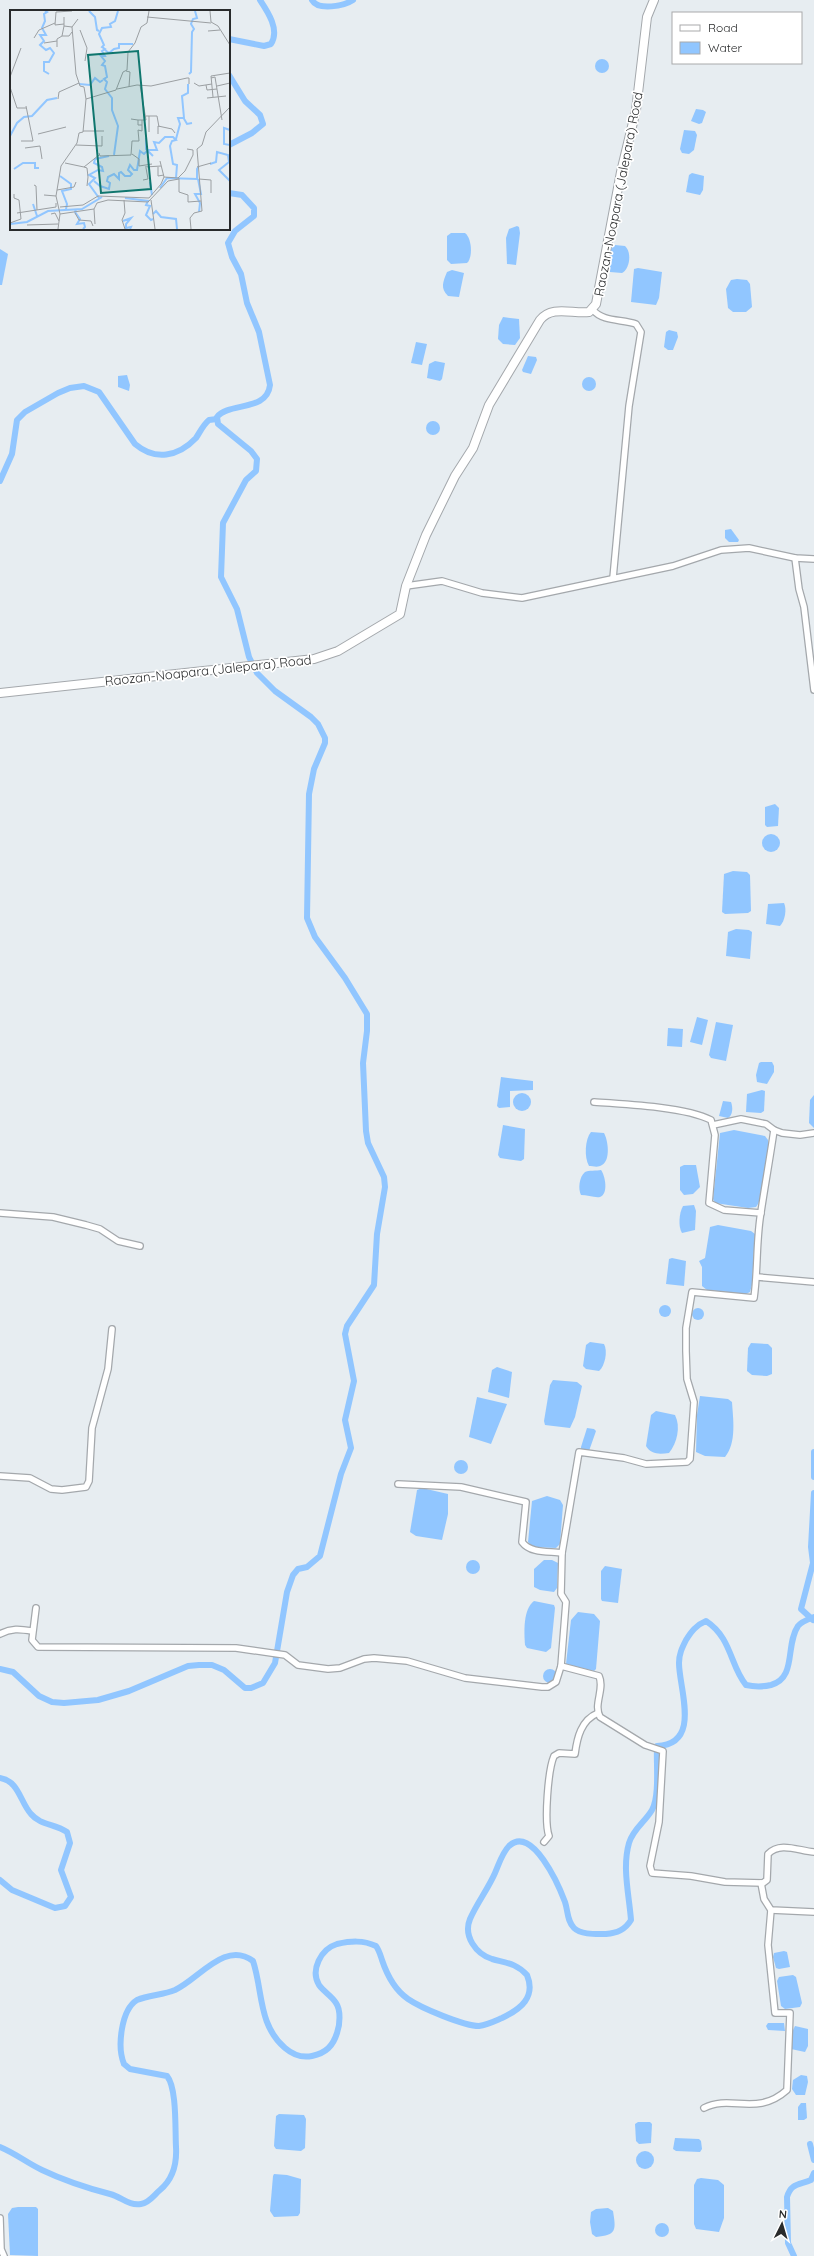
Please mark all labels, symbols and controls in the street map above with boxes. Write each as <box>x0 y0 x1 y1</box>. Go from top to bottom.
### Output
inset map <box>10 10 230 230</box>
legend <box>672 12 802 64</box>
text: Road <box>708 20 738 35</box>
text: Water <box>708 40 743 55</box>
street label: Raozan-Noapara (Jalepara) Road <box>590 90 646 298</box>
street label: Raozan-Noapara (Jalepara) Road <box>104 651 312 689</box>
north arrow <box>762 2204 802 2244</box>
text: N <box>778 2207 788 2221</box>

